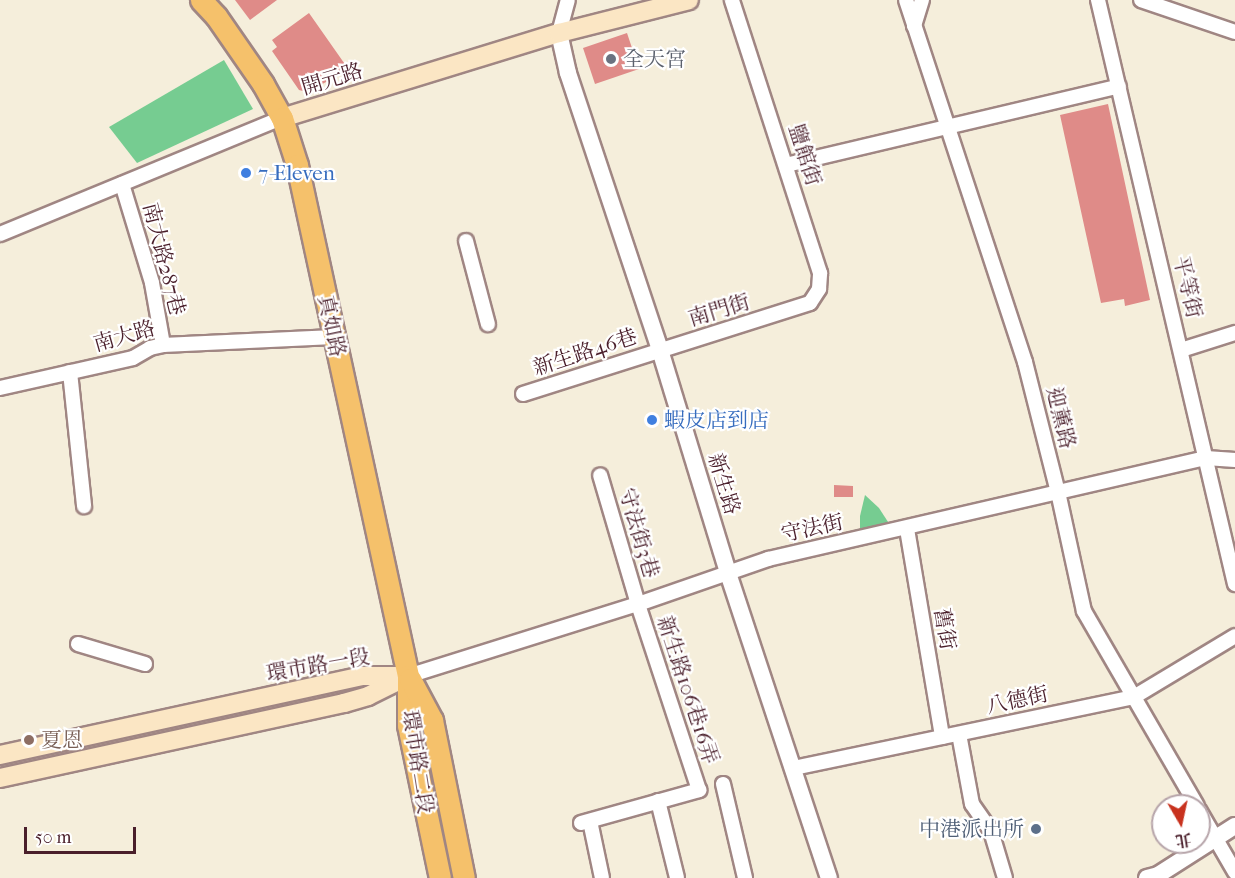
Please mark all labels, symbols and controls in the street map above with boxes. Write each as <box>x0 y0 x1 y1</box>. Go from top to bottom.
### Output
place label: 全天宮 <box>623 46 686 72</box>
marker: 全天宮 <box>604 52 618 66</box>
street label: 開元路 <box>298 58 366 100</box>
street label: 鹽館街 <box>783 121 827 189</box>
place label: 7-Eleven <box>258 160 335 186</box>
marker: 7-Eleven <box>239 166 253 180</box>
street label: 南大路287巷 <box>138 200 190 318</box>
street label: 平等街 <box>1169 253 1207 321</box>
street label: 南門街 <box>685 289 753 331</box>
street label: 真如路 <box>313 293 351 359</box>
street label: 南大路 <box>90 315 158 357</box>
street label: 新生路46巷 <box>530 323 640 381</box>
street label: 迎薰路 <box>1041 384 1081 452</box>
place label: 蝦皮店到店 <box>664 407 769 433</box>
marker: 蝦皮店到店 <box>645 413 659 427</box>
street label: 新生路 <box>703 450 745 518</box>
street label: 守法街3巷 <box>614 485 664 581</box>
street label: 守法街 <box>779 509 845 547</box>
street label: 舊街 <box>929 606 961 652</box>
street label: 新生路106巷16弄 <box>652 613 724 767</box>
street label: 環市路一段 <box>264 643 372 687</box>
street label: 八德街 <box>984 681 1050 719</box>
street label: 環市路二段 <box>397 708 439 816</box>
place label: 夏恩 <box>41 727 83 753</box>
marker: 夏恩 <box>22 733 36 747</box>
north arrow <box>1151 794 1211 854</box>
scale bar <box>27 815 140 853</box>
place label: 中港派出所 <box>919 816 1024 842</box>
marker: 中港派出所 <box>1029 822 1043 836</box>
text: 50 m <box>35 827 71 848</box>
text: 北 <box>1174 830 1193 851</box>

